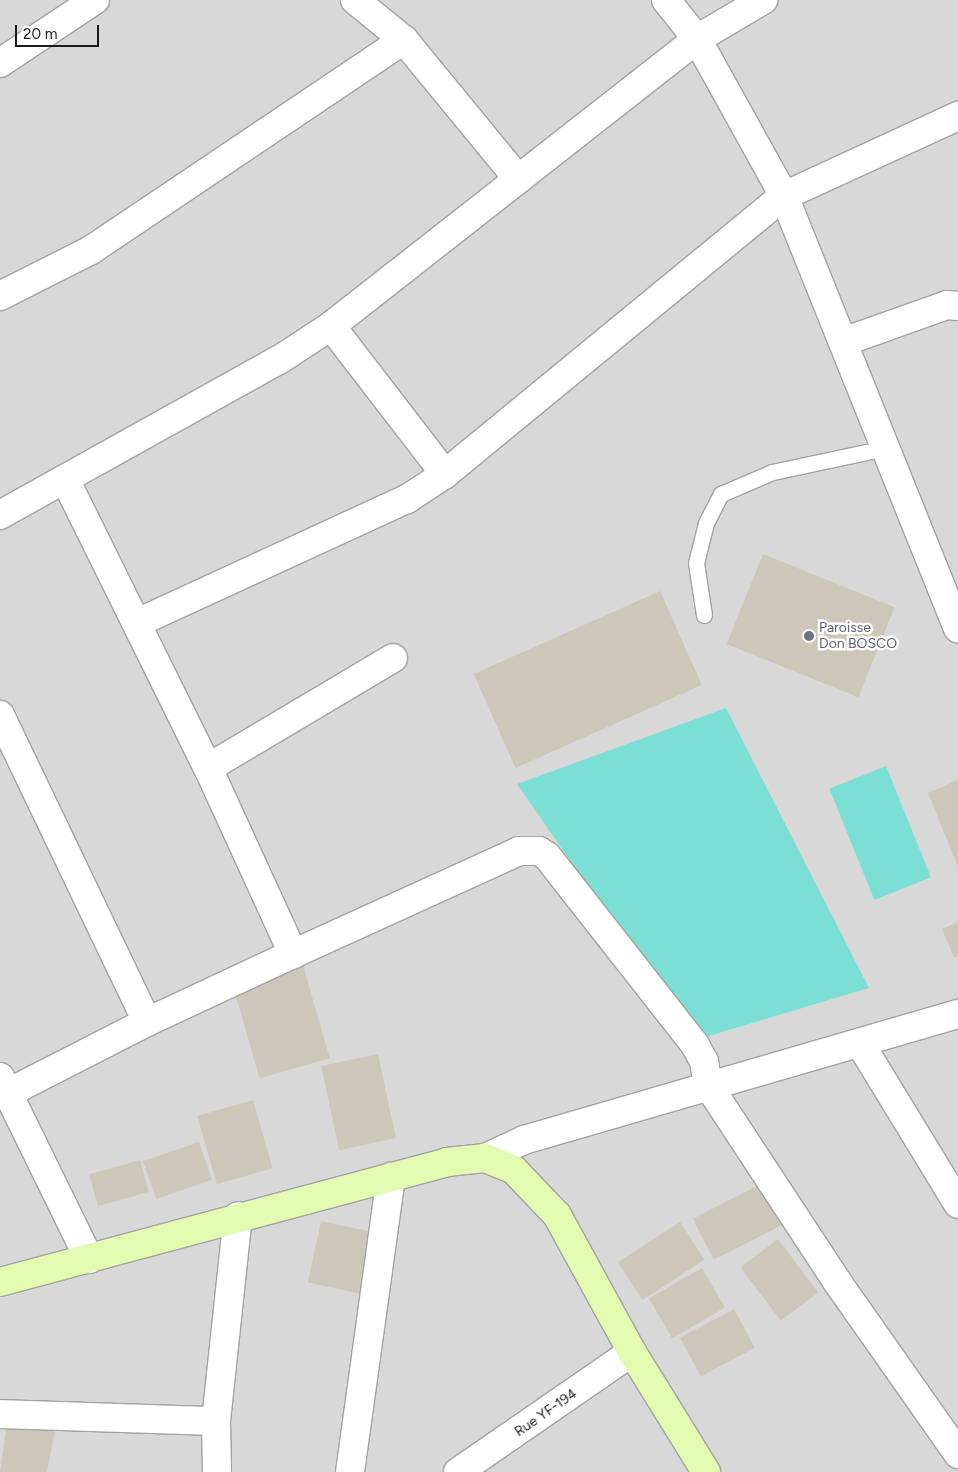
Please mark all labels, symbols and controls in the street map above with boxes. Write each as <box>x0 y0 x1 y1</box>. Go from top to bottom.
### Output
scale bar <box>18 15 101 47</box>
text: 20 m <box>23 25 57 43</box>
place label: Paroisse Don BOSCO <box>819 620 897 652</box>
marker: Paroisse Don BOSCO <box>803 630 815 642</box>
street label: Rue YF-194 <box>512 1385 580 1441</box>

